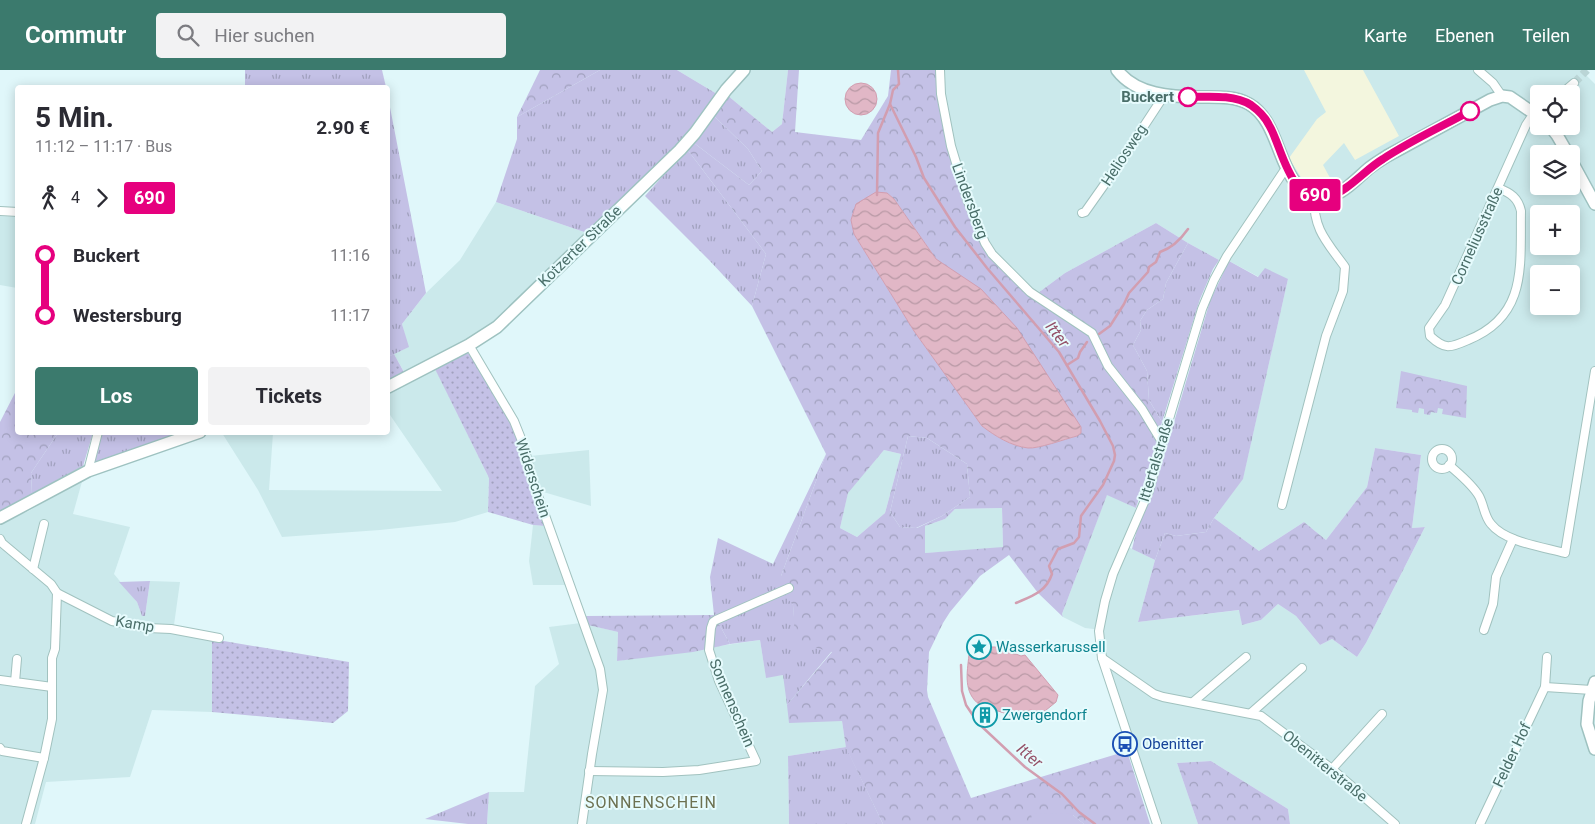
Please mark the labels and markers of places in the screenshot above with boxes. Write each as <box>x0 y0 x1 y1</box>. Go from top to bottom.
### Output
marker: Buckert <box>1178 87 1198 107</box>
place label: Buckert <box>1121 88 1174 106</box>
unlabelled marker <box>1460 101 1480 121</box>
place icon: Wasserkarussell <box>966 634 992 660</box>
place label: Wasserkarussell <box>996 638 1106 656</box>
building icon: Zwergendorf <box>972 702 998 728</box>
place label: Zwergendorf <box>1002 706 1088 724</box>
bus stop icon: Obenitter <box>1112 731 1138 757</box>
place label: Obenitter <box>1142 735 1203 753</box>

